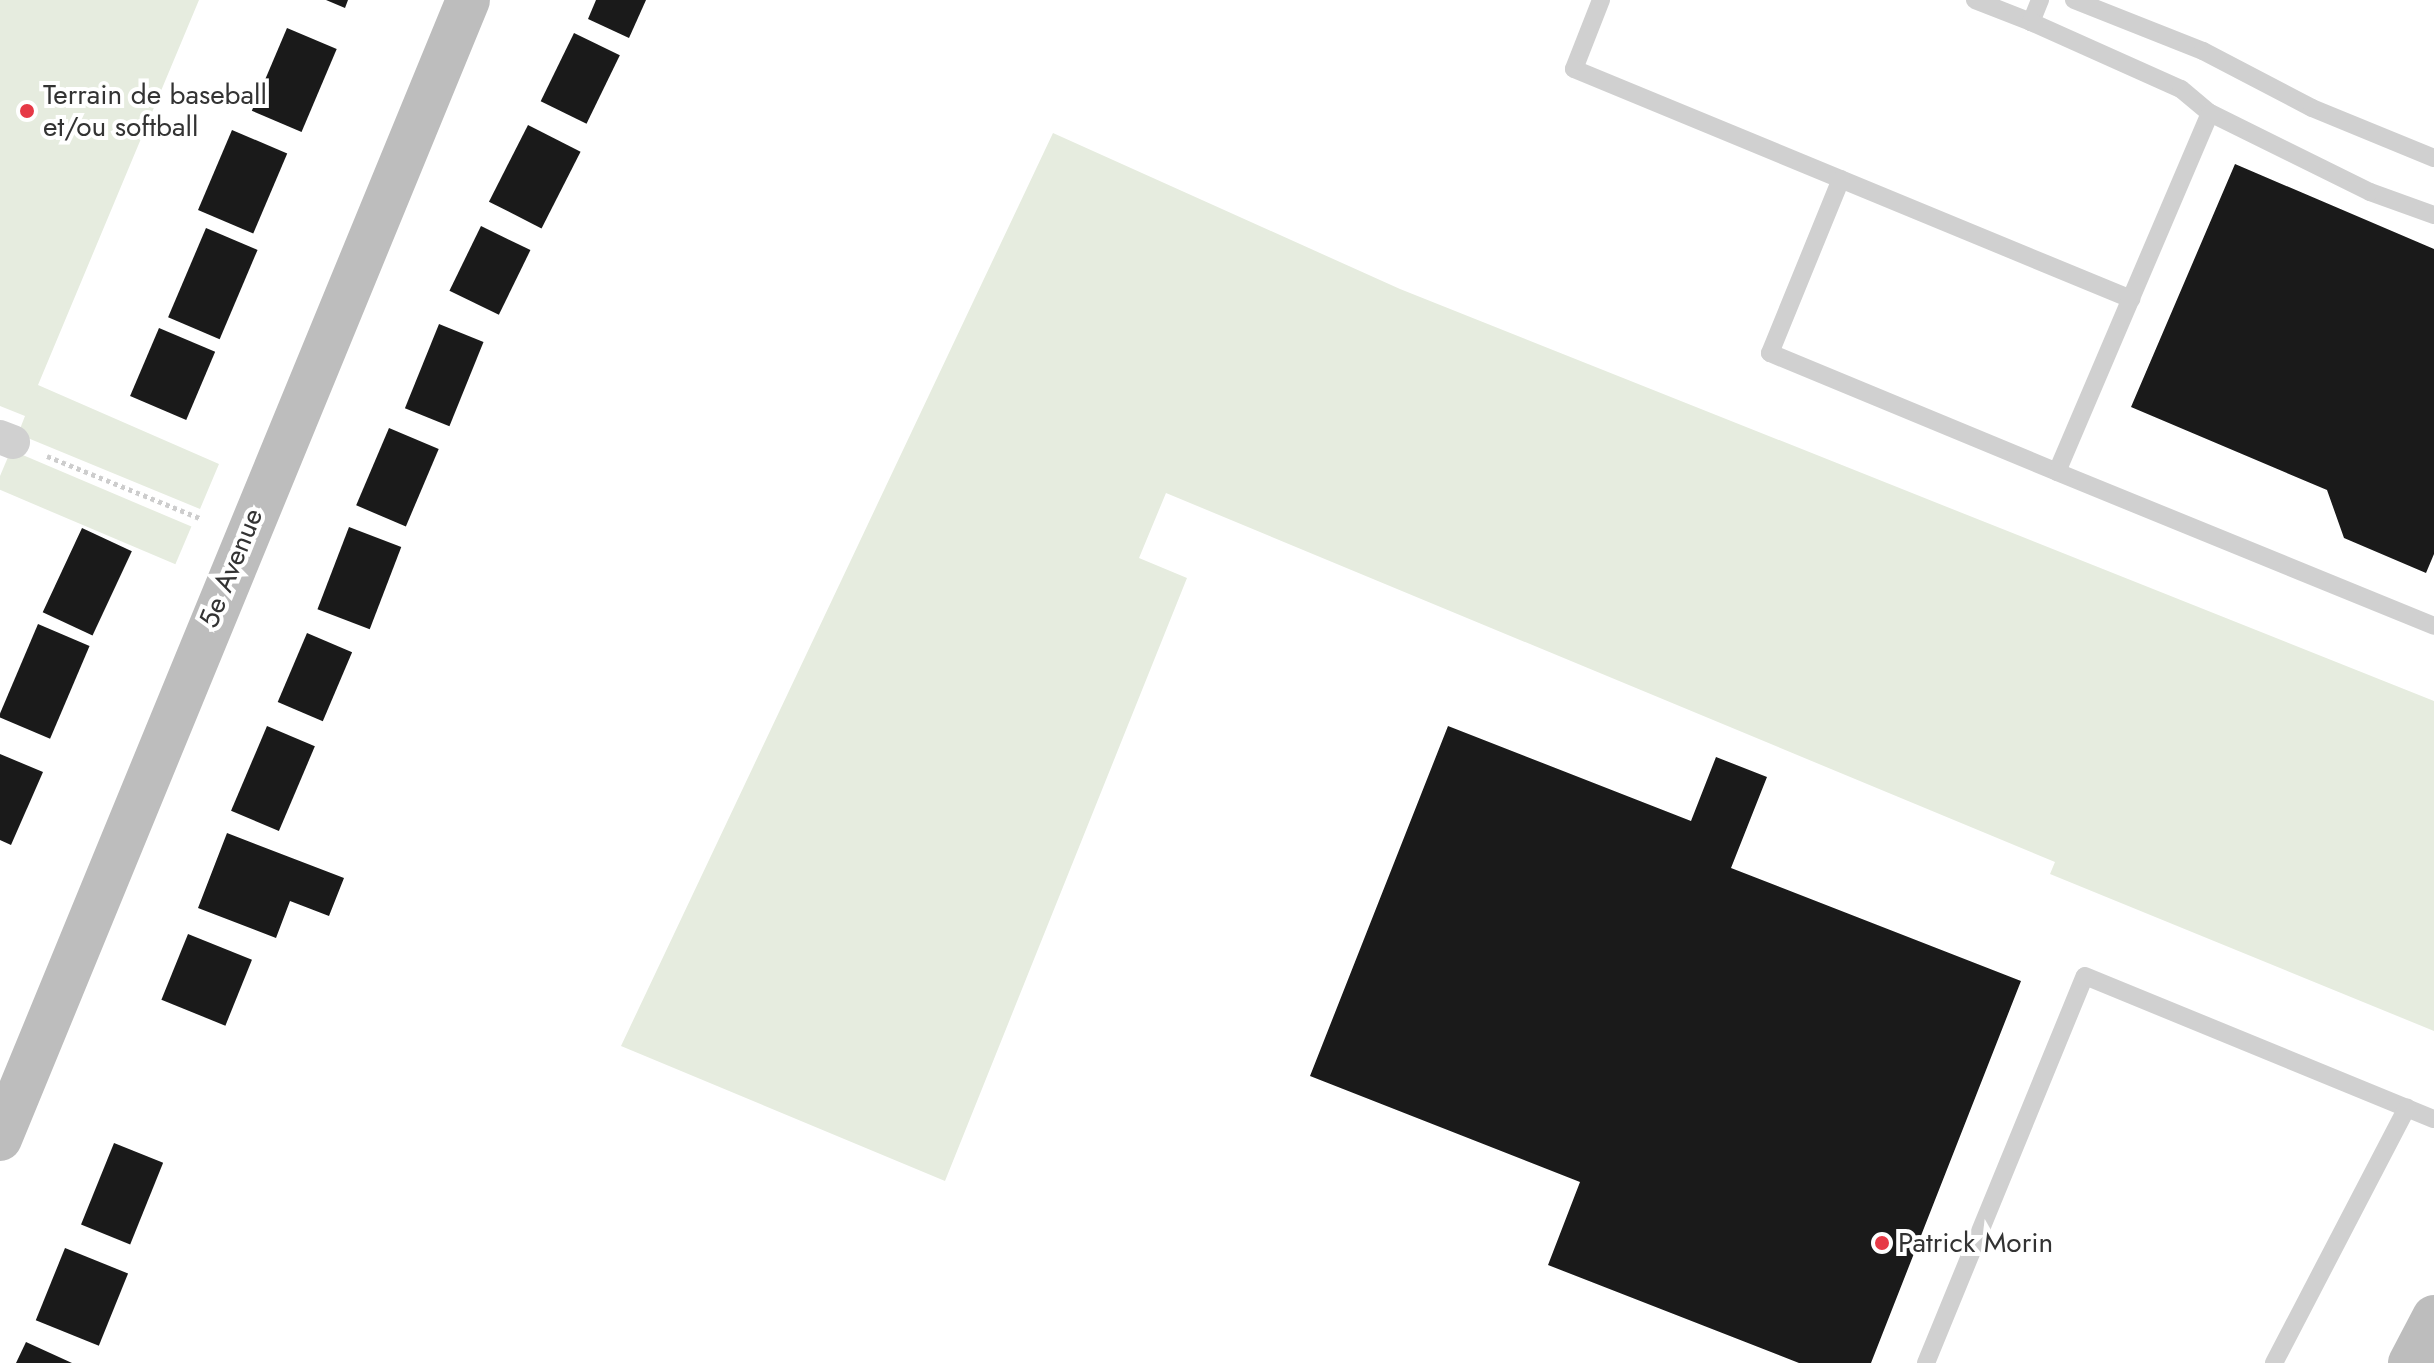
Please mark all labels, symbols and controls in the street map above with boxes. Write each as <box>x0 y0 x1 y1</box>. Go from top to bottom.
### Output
place label: Terrain de baseball et/ou softball <box>43 78 267 144</box>
marker: Terrain de baseball et/ou softball <box>18 102 36 120</box>
street label: 5e Avenue <box>192 503 270 633</box>
place label: Patrick Morin <box>1898 1226 2053 1260</box>
marker: Patrick Morin <box>1873 1234 1891 1252</box>

